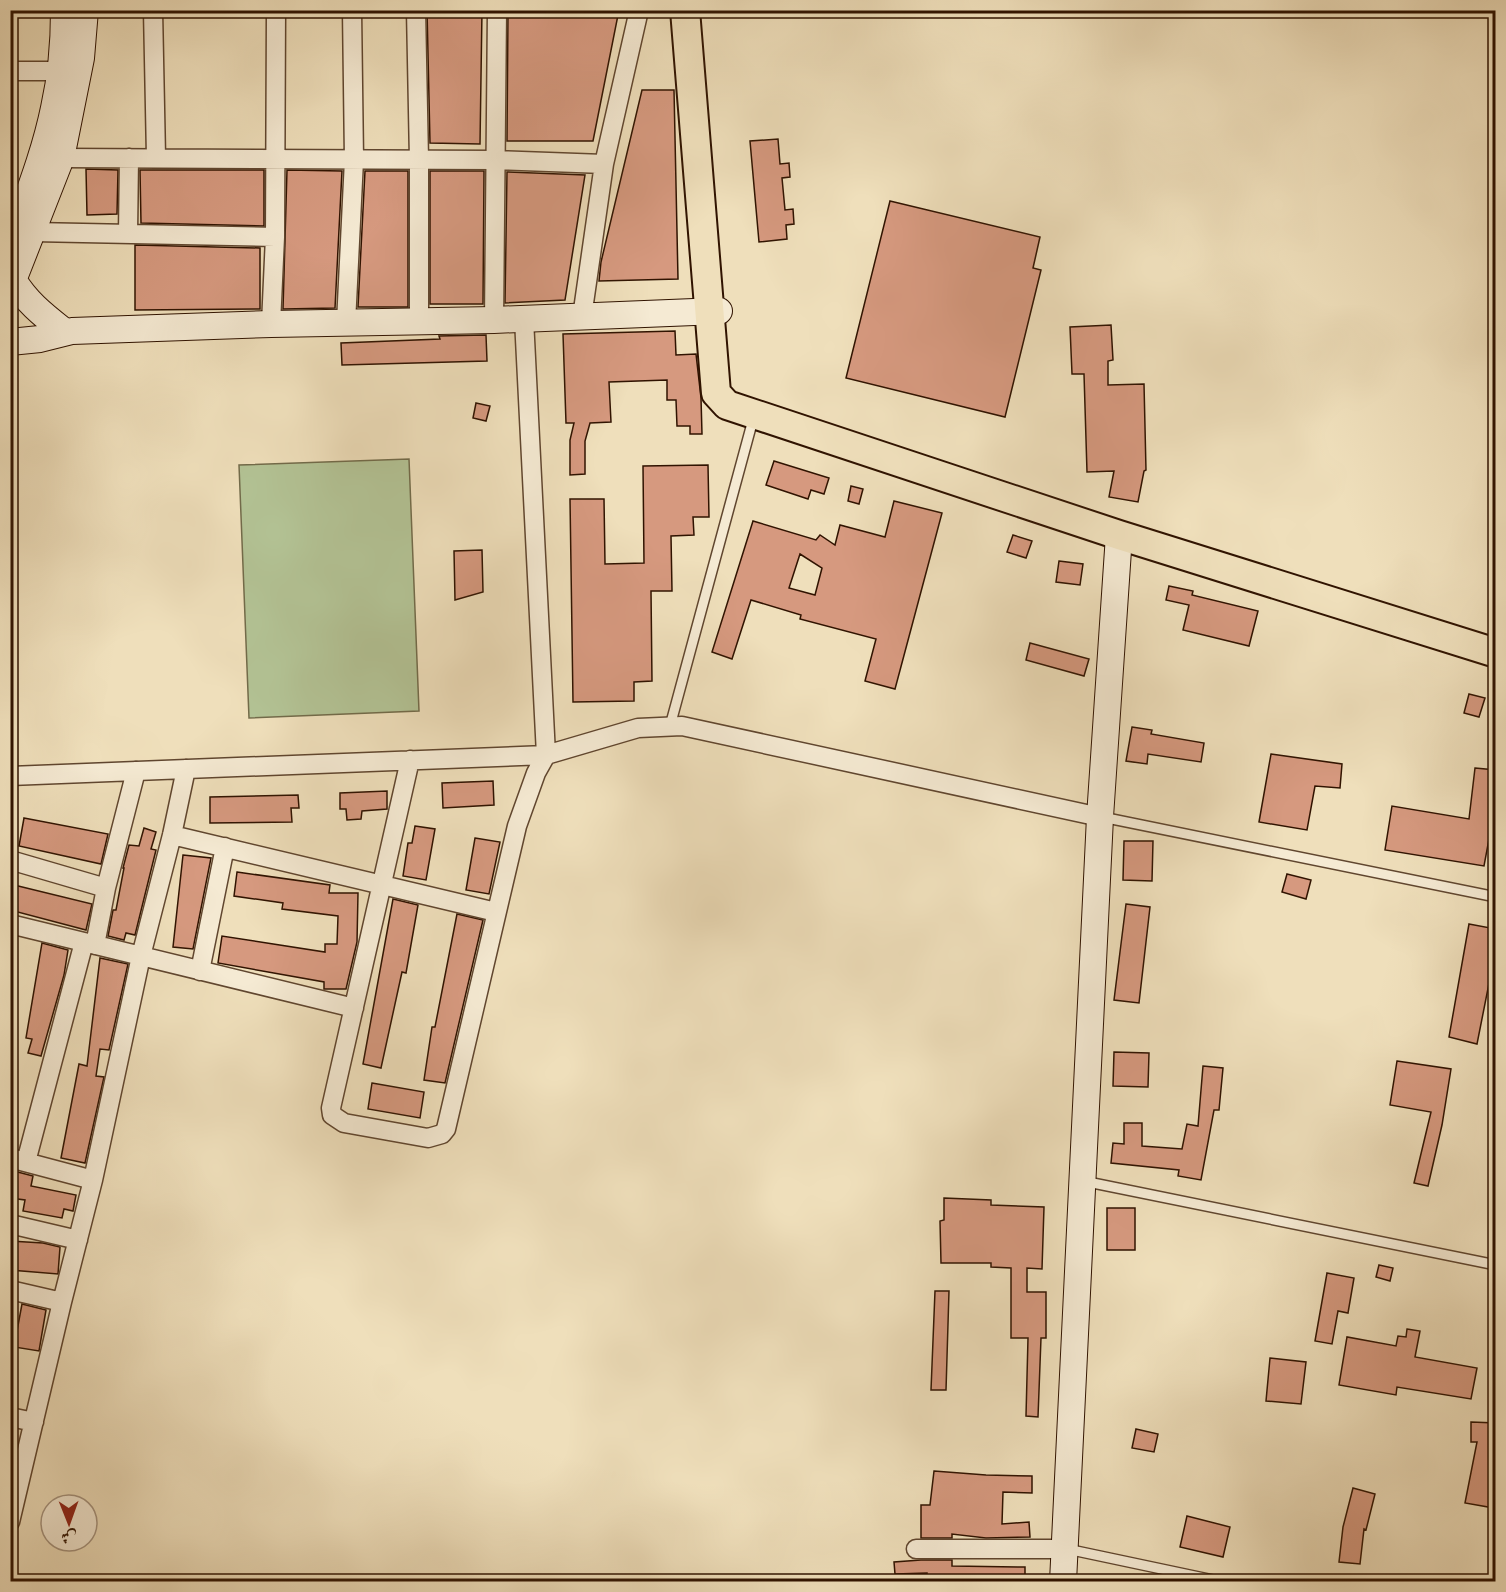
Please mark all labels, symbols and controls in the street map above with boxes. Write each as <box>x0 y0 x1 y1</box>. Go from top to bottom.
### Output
north arrow <box>39 1493 99 1553</box>
text: ش <box>61 1528 77 1547</box>

